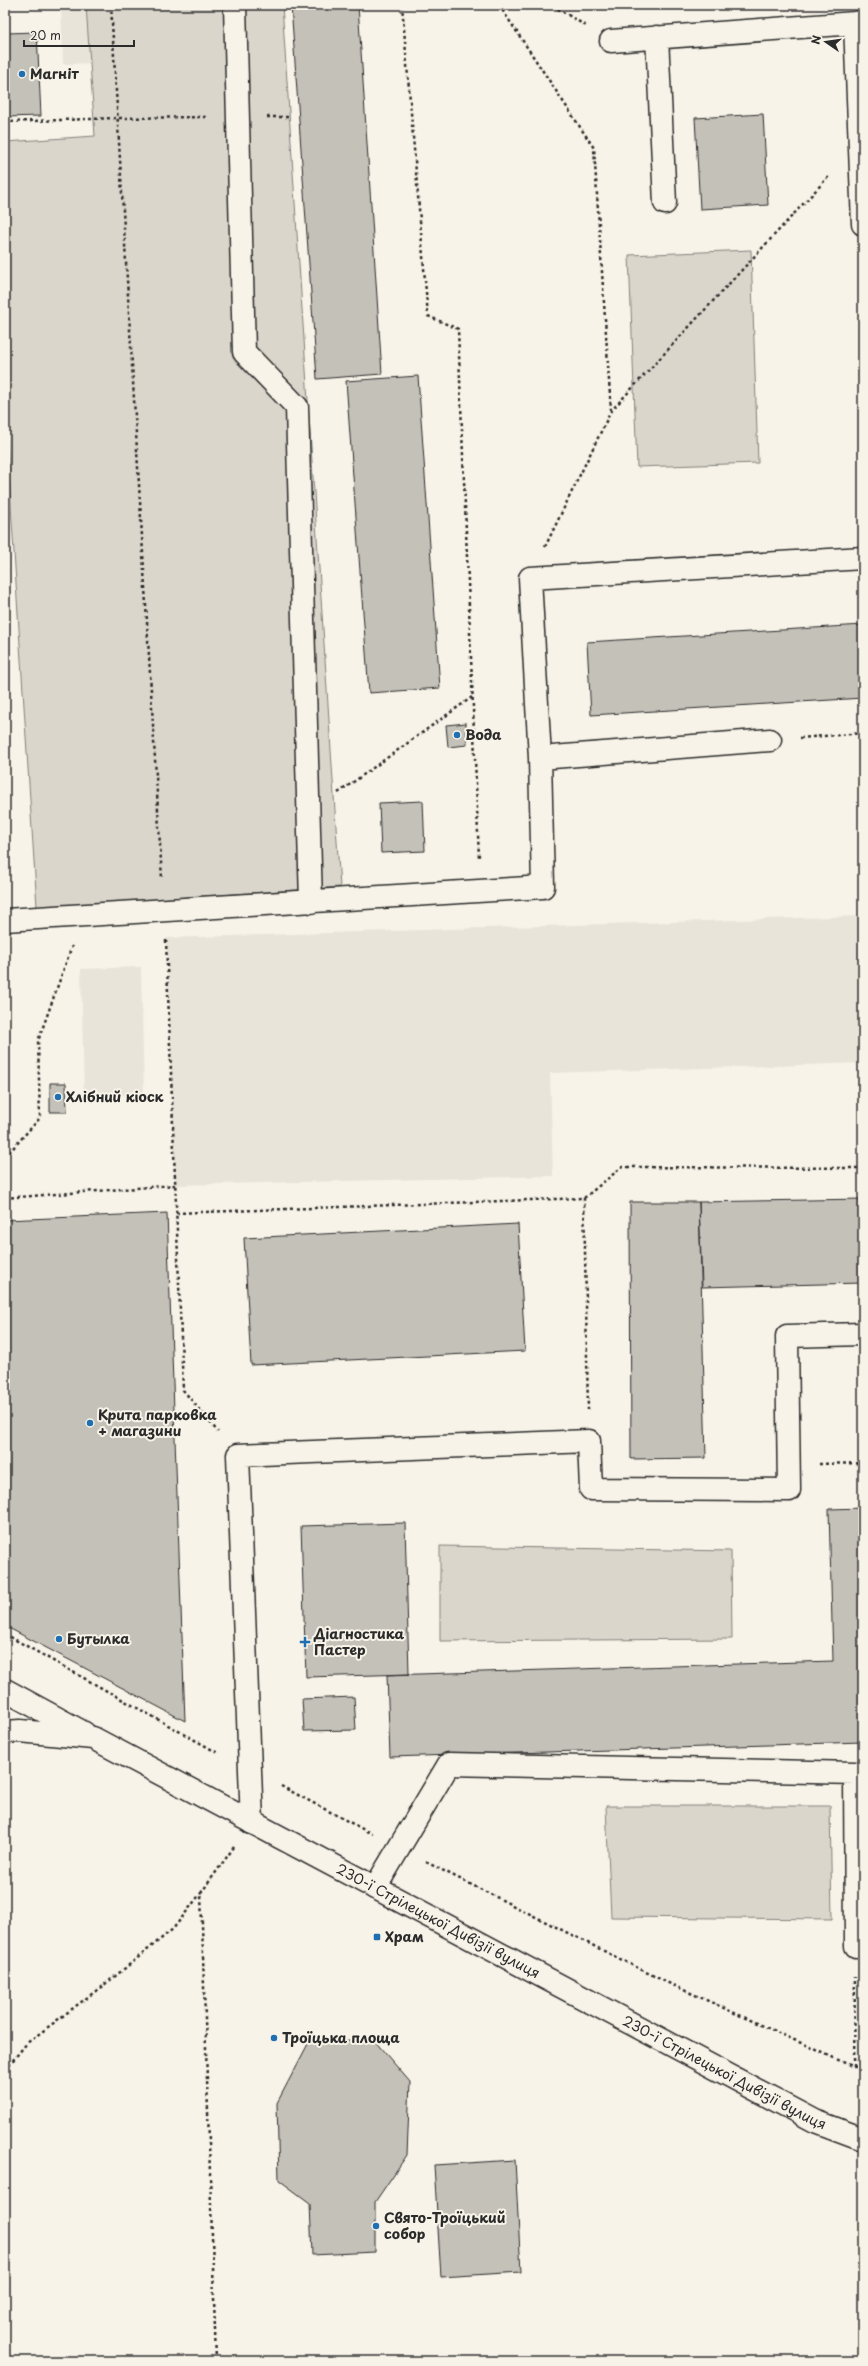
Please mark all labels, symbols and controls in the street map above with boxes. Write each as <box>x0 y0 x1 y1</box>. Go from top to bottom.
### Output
scale bar <box>24 22 134 48</box>
north arrow <box>806 22 846 62</box>
text: 20 m <box>30 26 61 44</box>
text: N <box>807 33 825 46</box>
place label: Магніт <box>30 63 79 84</box>
marker: Магніт <box>17 69 27 79</box>
place label: Вода <box>465 724 502 745</box>
marker: Вода <box>452 730 462 740</box>
place label: Хлібний кіоск <box>66 1086 163 1107</box>
marker: Хлібний кіоск <box>53 1092 63 1102</box>
place label: Крита парковка + магазини <box>98 1404 217 1441</box>
marker: Крита парковка + магазини <box>85 1418 95 1428</box>
place label: Діагностика Пастер <box>313 1623 405 1660</box>
place label: Бутылка <box>67 1628 130 1649</box>
marker: Бутылка <box>54 1634 64 1644</box>
marker: Діагностика Пастер <box>299 1636 311 1648</box>
street label: 230-ї Стрілецької Дивізії вулиця <box>333 1858 544 1983</box>
place label: Храм <box>385 1926 424 1947</box>
marker: Храм <box>372 1932 382 1942</box>
street label: 230-ї Стрілецької Дивізії вулиця <box>619 2010 829 2134</box>
place label: Троїцька площа <box>282 2027 400 2048</box>
marker: Троїцька площа <box>269 2033 279 2043</box>
place label: Свято-Троїцький собор <box>384 2207 505 2244</box>
marker: Свято-Троїцький собор <box>371 2221 381 2231</box>

